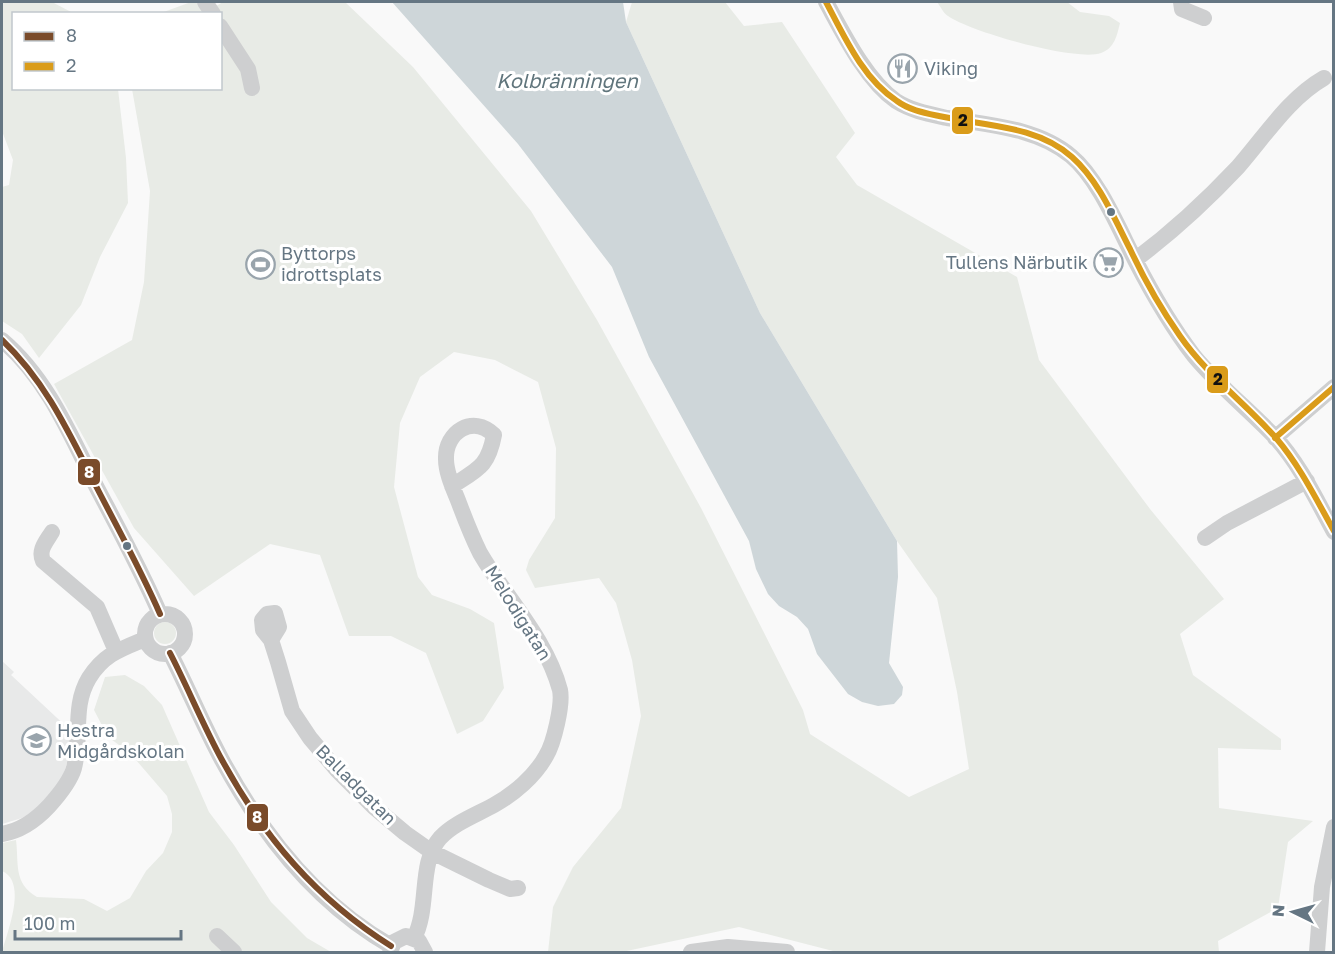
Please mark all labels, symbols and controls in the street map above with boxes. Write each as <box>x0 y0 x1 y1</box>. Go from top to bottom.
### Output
legend <box>12 12 222 90</box>
text: 8 <box>66 24 77 46</box>
restaurant icon: Viking <box>887 53 919 85</box>
text: 2 <box>66 54 76 76</box>
place label: Viking <box>924 57 978 79</box>
water label: Kolbränningen <box>496 68 638 93</box>
line badge: 2 <box>951 106 974 135</box>
text: 2 <box>958 110 968 130</box>
unlabelled marker <box>1105 206 1117 218</box>
place label: Byttorps idrottsplats <box>281 242 382 285</box>
supermarket icon: Tullens Närbutik <box>1093 247 1125 279</box>
sports icon: Byttorps idrottsplats <box>244 248 276 280</box>
place label: Tullens Närbutik <box>946 251 1088 273</box>
line badge: 2 <box>1206 365 1229 394</box>
text: 2 <box>1213 369 1223 389</box>
line badge: 8 <box>77 458 101 486</box>
text: 8 <box>84 462 94 482</box>
unlabelled marker <box>121 540 133 552</box>
street label: Melodigatan <box>481 561 557 664</box>
place label: Hestra Midgårdskolan <box>57 719 185 762</box>
school or university icon: Hestra Midgårdskolan <box>20 725 52 757</box>
street label: Balladgatan <box>312 740 401 829</box>
line badge: 8 <box>246 803 269 832</box>
text: 8 <box>252 807 262 827</box>
north arrow <box>1263 882 1323 942</box>
scale bar <box>15 903 182 941</box>
text: N <box>1268 904 1289 918</box>
text: 100 m <box>24 912 75 934</box>

